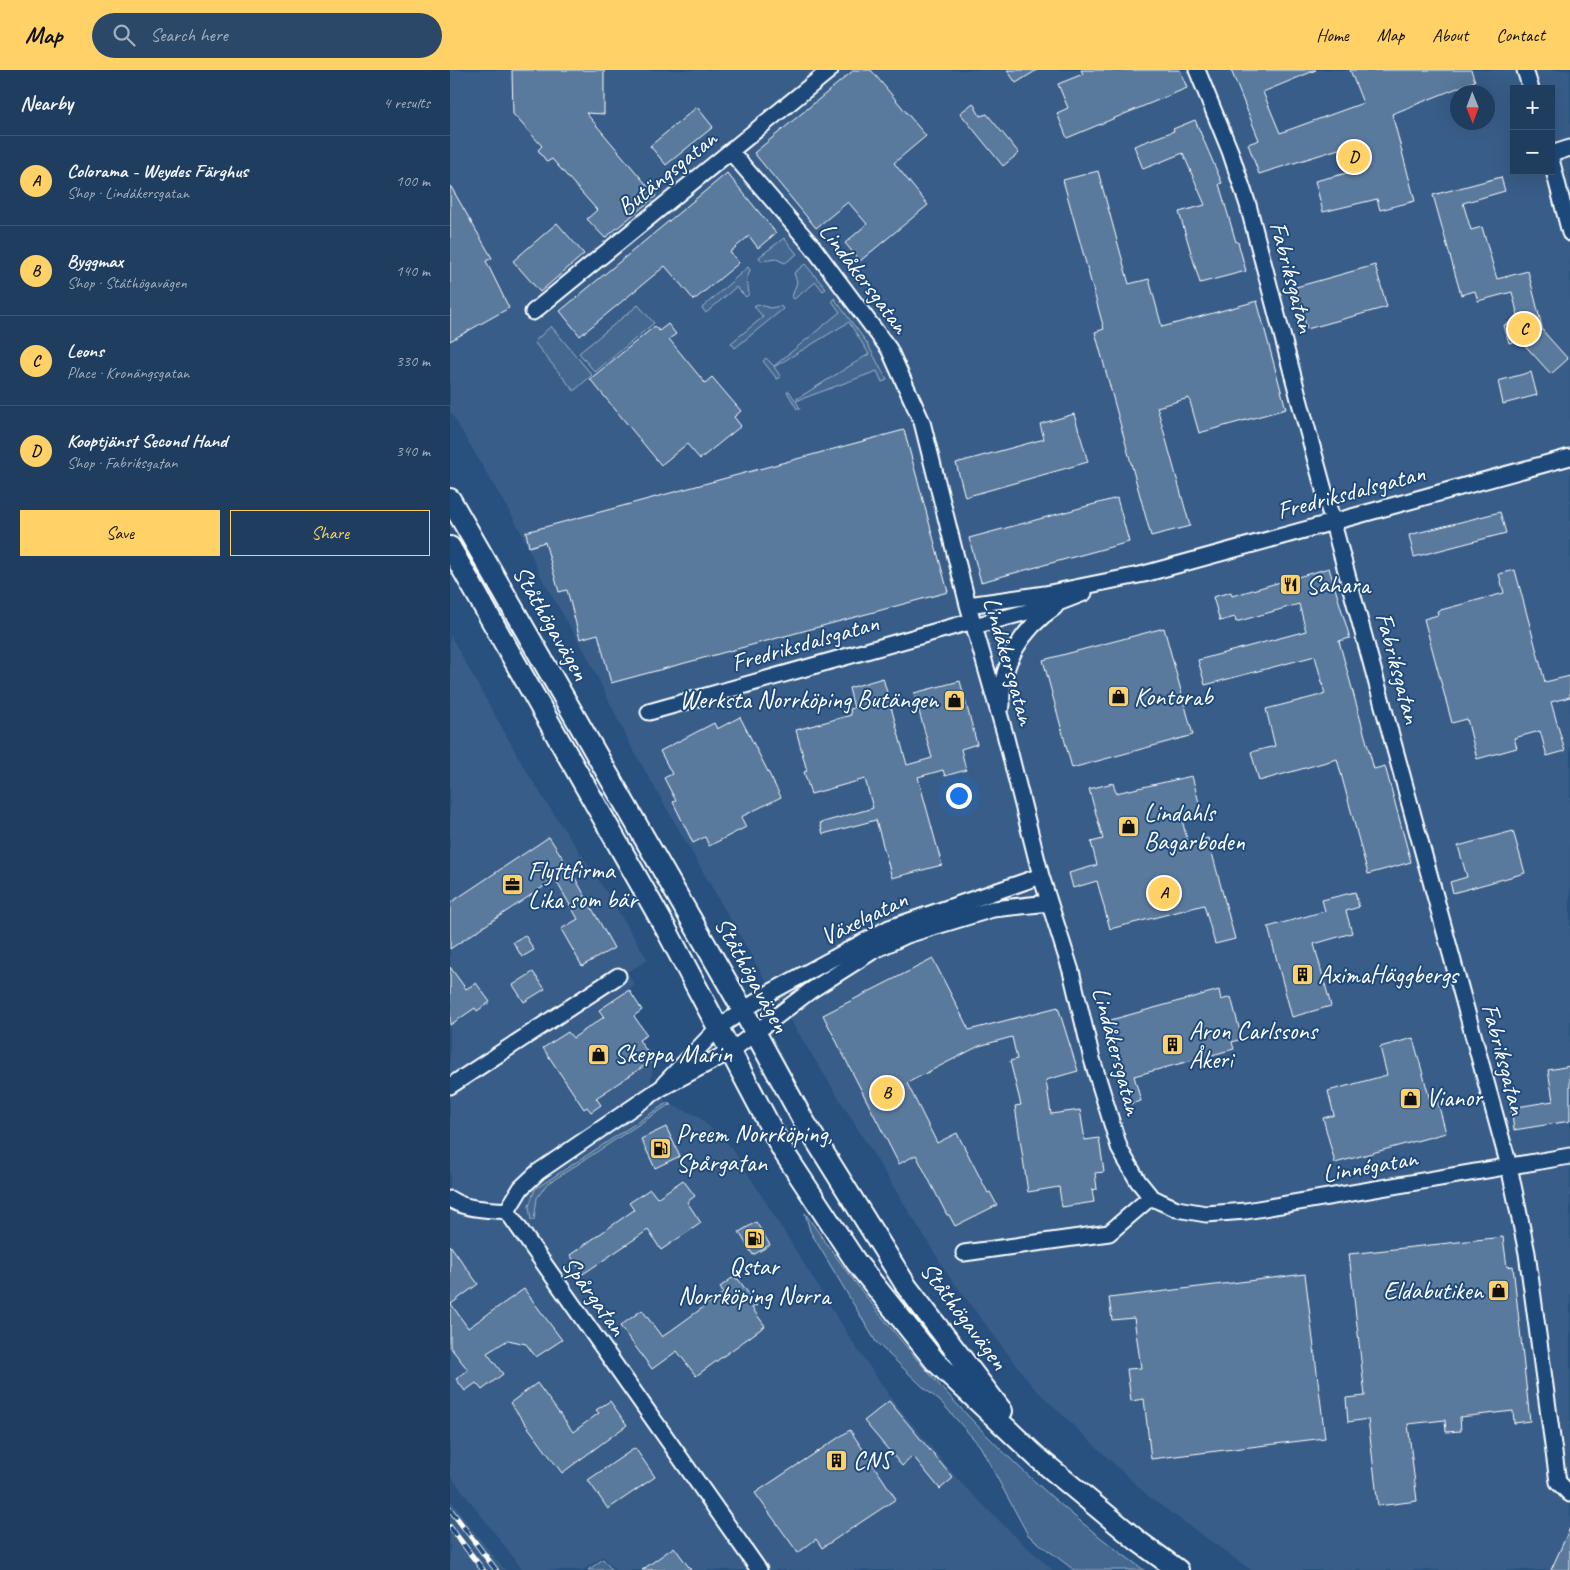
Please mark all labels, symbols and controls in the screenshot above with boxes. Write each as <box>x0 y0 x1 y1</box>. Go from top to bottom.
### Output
search box <box>92 13 442 58</box>
text: Map <box>25 20 62 50</box>
icon: search <box>110 21 138 49</box>
text: Search here <box>150 23 228 47</box>
text: Home <box>1316 24 1349 46</box>
text: Map <box>1377 24 1404 46</box>
text: About <box>1432 24 1468 46</box>
text: Contact <box>1496 24 1545 46</box>
north arrow <box>1450 85 1495 130</box>
map controls <box>1510 85 1555 175</box>
button: + <box>1510 85 1555 130</box>
text: Nearby <box>20 90 73 116</box>
text: 4 results <box>383 93 430 113</box>
street label: Butängsgatan <box>611 122 725 223</box>
button: − <box>1510 130 1555 175</box>
pin: D <box>1338 138 1370 176</box>
text: Colorama - Weydes Färghus <box>67 159 248 183</box>
text: A <box>32 171 40 191</box>
text: 100 m <box>396 171 430 191</box>
text: Shop · Lindåkersgatan <box>67 183 189 203</box>
street label: Lindåkersgatan <box>812 216 917 341</box>
street label: Fabriksgatan <box>1262 218 1322 337</box>
text: Byggmax <box>67 249 123 273</box>
text: B <box>32 261 40 281</box>
text: 140 m <box>396 261 430 281</box>
text: Shop · Ståthögavägen <box>67 273 187 293</box>
pin: C <box>1508 310 1540 348</box>
text: Leons <box>67 339 104 363</box>
text: C <box>32 351 40 371</box>
text: 330 m <box>396 351 430 371</box>
text: Place · Kronängsgatan <box>67 363 189 383</box>
text: Kooptjänst Second Hand <box>67 429 227 453</box>
text: D <box>31 441 41 461</box>
text: 340 m <box>396 441 430 461</box>
text: Shop · Fabriksgatan <box>67 453 177 473</box>
street label: Fredriksdalsgatan <box>1274 457 1429 527</box>
button: Save <box>20 510 220 556</box>
button: Share <box>230 510 430 556</box>
street label: Ståthögavägen <box>505 560 597 687</box>
place label: Sahara <box>1306 569 1372 601</box>
restaurant icon: Sahara <box>1278 573 1302 597</box>
street label: Lindåkersgatan <box>976 593 1043 730</box>
street label: Fredriksdalsgatan <box>728 607 883 679</box>
street label: Fabriksgatan <box>1368 609 1428 728</box>
place label: Kontorab <box>1134 681 1215 713</box>
place label: Werksta Norrköping Butängen <box>680 684 940 716</box>
shop icon: Kontorab <box>1106 685 1130 709</box>
shop icon: Werksta Norrköping Butängen <box>942 688 966 712</box>
your location <box>946 783 972 809</box>
place label: Lindahls Bagarboden <box>1144 797 1245 858</box>
shop icon: Lindahls Bagarboden <box>1116 815 1140 839</box>
place label: Flyttfirma Lika som bär <box>528 855 640 916</box>
office icon: Flyttfirma Lika som bär <box>500 873 524 897</box>
pin: A <box>1148 874 1180 912</box>
street label: Växelgatan <box>815 883 913 953</box>
street label: Ståthögavägen <box>707 911 797 1039</box>
place label: AximaHäggbergs <box>1318 959 1460 991</box>
building icon: AximaHäggbergs <box>1290 963 1314 987</box>
street label: Lindåkersgatan <box>1085 983 1150 1120</box>
street label: Fabriksgatan <box>1474 1000 1534 1119</box>
place label: Aron Carlssons Åkeri <box>1189 1015 1320 1076</box>
building icon: Aron Carlssons Åkeri <box>1161 1033 1185 1057</box>
place label: Skeppa Marin <box>614 1038 733 1070</box>
shop icon: Skeppa Marin <box>586 1042 610 1066</box>
pin: B <box>871 1074 903 1112</box>
place label: Vianor <box>1426 1082 1484 1114</box>
shop icon: Vianor <box>1398 1086 1422 1110</box>
place label: Preem Norrköping, Spårgatan <box>676 1118 832 1179</box>
fuel station icon: Preem Norrköping, Spårgatan <box>648 1136 672 1160</box>
street label: Linnégatan <box>1320 1142 1422 1190</box>
fuel station icon: Qstar Norrköping Norra <box>742 1226 766 1250</box>
street label: Spårgatan <box>554 1250 634 1343</box>
place label: Qstar Norrköping Norra <box>678 1251 833 1312</box>
street label: Ståthögavägen <box>913 1255 1016 1377</box>
place label: Eldabutiken <box>1383 1275 1485 1307</box>
shop icon: Eldabutiken <box>1487 1279 1511 1303</box>
place label: CNS <box>853 1445 895 1477</box>
building icon: CNS <box>825 1449 849 1473</box>

